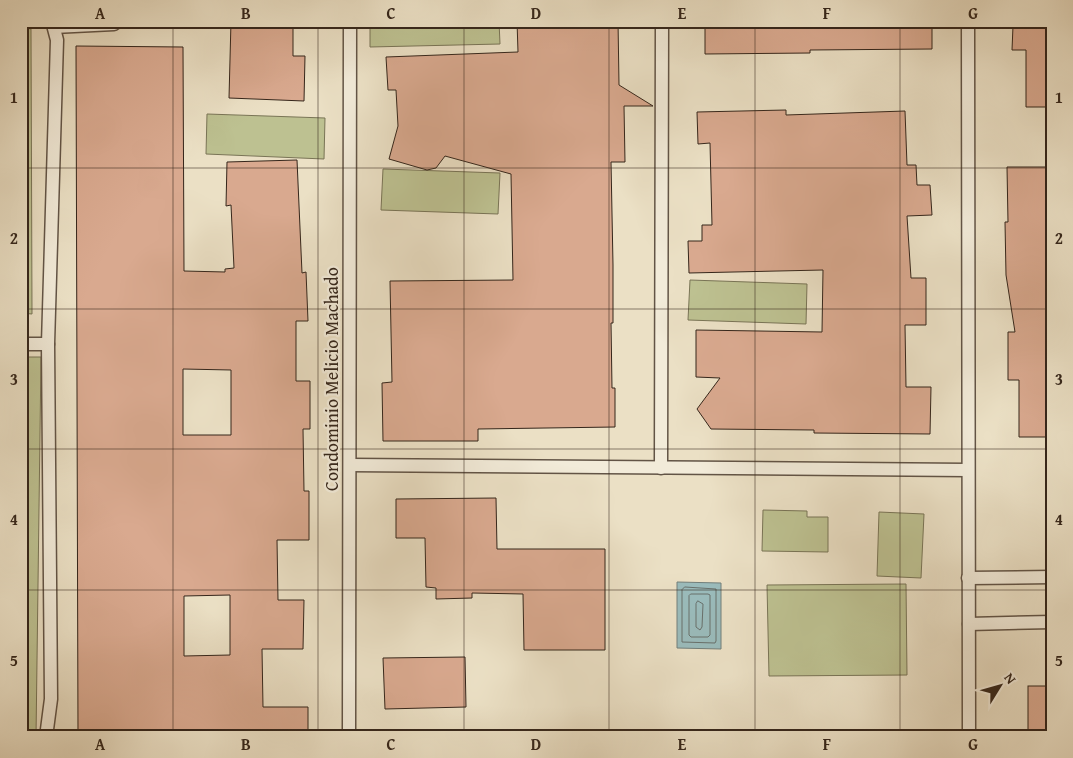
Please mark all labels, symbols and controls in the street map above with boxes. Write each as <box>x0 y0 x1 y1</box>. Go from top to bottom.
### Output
text: A <box>95 1 106 25</box>
text: B <box>241 1 251 25</box>
text: C <box>386 1 396 25</box>
text: D <box>531 1 541 25</box>
text: E <box>678 1 687 25</box>
text: F <box>823 1 831 25</box>
text: G <box>968 1 978 25</box>
text: 1 <box>10 85 18 109</box>
text: 1 <box>1055 85 1063 109</box>
text: 2 <box>10 226 18 250</box>
text: 2 <box>1055 226 1063 250</box>
street label: Condominio Melicio Machado <box>318 267 345 491</box>
text: 3 <box>10 367 18 391</box>
text: 3 <box>1055 367 1063 391</box>
text: 4 <box>10 507 18 531</box>
text: 4 <box>1055 507 1063 531</box>
text: 5 <box>10 648 18 672</box>
text: 5 <box>1055 648 1063 672</box>
north arrow <box>976 660 1026 710</box>
text: N <box>1000 668 1022 688</box>
text: A <box>95 732 106 756</box>
text: B <box>241 732 251 756</box>
text: C <box>386 732 396 756</box>
text: D <box>531 732 541 756</box>
text: E <box>678 732 687 756</box>
text: F <box>823 732 831 756</box>
text: G <box>968 732 978 756</box>

